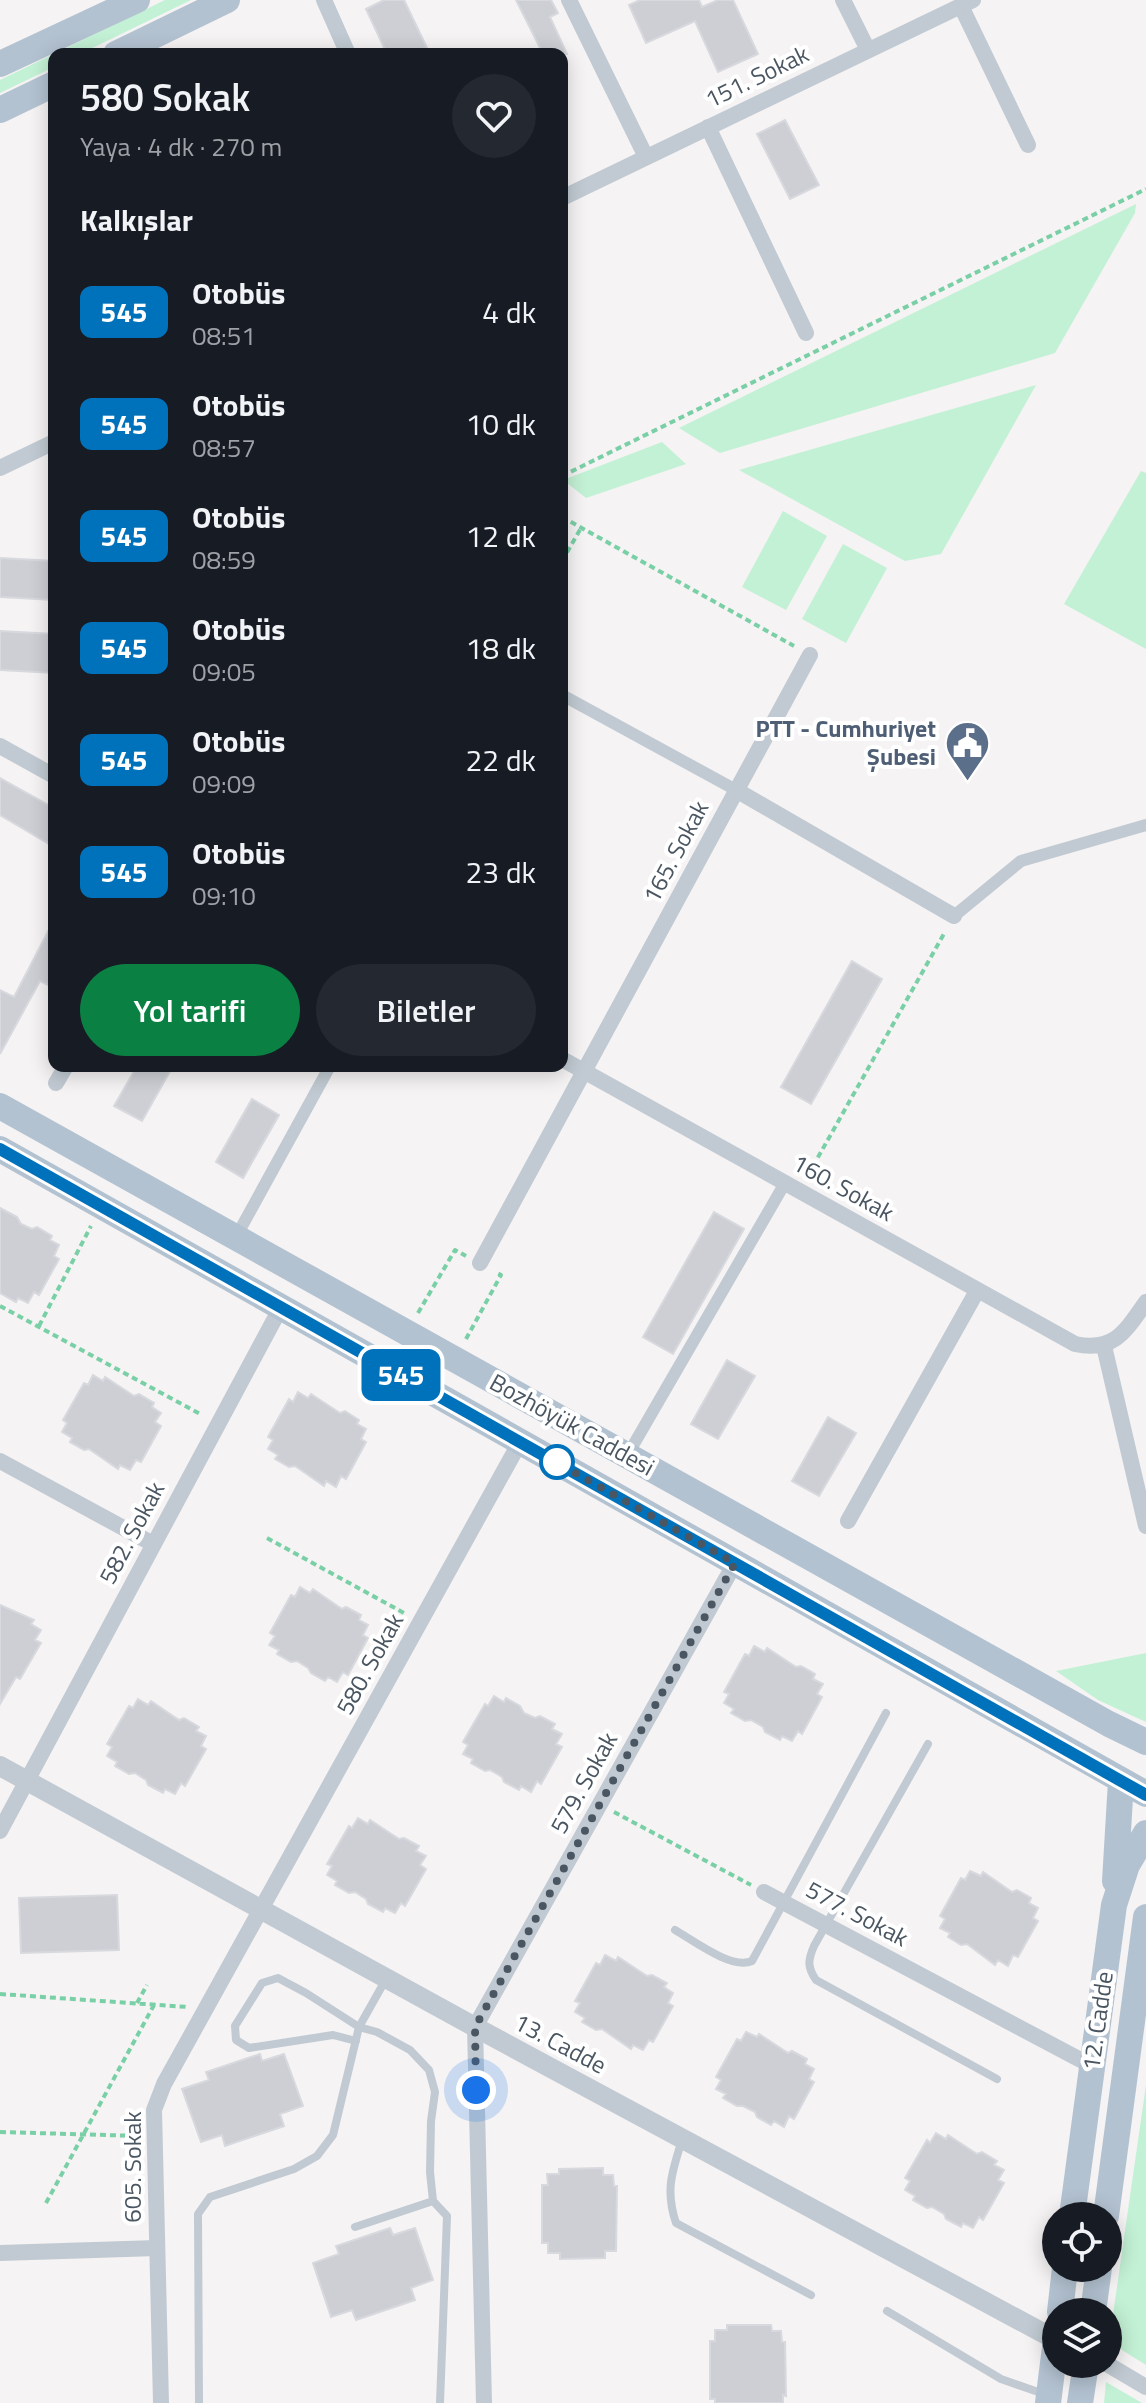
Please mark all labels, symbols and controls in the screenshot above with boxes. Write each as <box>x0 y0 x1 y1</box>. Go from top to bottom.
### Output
street label: 151. Sokak <box>699 35 815 117</box>
text: 580 Sokak <box>80 68 250 126</box>
button: heart <box>452 74 536 158</box>
text: Yaya · 4 dk · 270 m <box>80 127 282 166</box>
text: Kalkışlar <box>80 197 193 243</box>
text: Otobüs <box>192 270 286 316</box>
text: 4 dk <box>482 289 536 335</box>
text: 545 <box>100 290 148 333</box>
text: 08:51 <box>192 316 256 355</box>
text: Otobüs <box>192 382 286 428</box>
text: 10 dk <box>466 401 536 447</box>
text: 545 <box>100 402 148 445</box>
text: 08:57 <box>192 428 256 467</box>
text: Otobüs <box>192 494 286 540</box>
text: 12 dk <box>466 513 536 559</box>
text: 545 <box>100 514 148 557</box>
text: 08:59 <box>192 540 256 579</box>
text: Otobüs <box>192 606 286 652</box>
text: 18 dk <box>466 625 536 671</box>
text: 545 <box>100 626 148 669</box>
text: 09:05 <box>192 652 256 691</box>
place label: PTT - Cumhuriyet Şubesi <box>756 710 936 774</box>
text: Otobüs <box>192 718 286 764</box>
public building icon: PTT - Cumhuriyet Şubesi <box>943 719 991 782</box>
text: 22 dk <box>466 737 536 783</box>
text: 545 <box>100 738 148 781</box>
text: 09:09 <box>192 764 256 803</box>
street label: 165. Sokak <box>633 793 717 909</box>
text: Otobüs <box>192 830 286 876</box>
text: 23 dk <box>466 849 536 895</box>
text: 545 <box>100 850 148 893</box>
text: 09:10 <box>192 876 256 915</box>
button: Yol tarifi <box>80 964 300 1056</box>
button: Biletler <box>316 964 536 1056</box>
street label: 160. Sokak <box>786 1144 901 1230</box>
line badge: 545 <box>355 1349 447 1401</box>
text: 545 <box>377 1353 425 1396</box>
street label: Bozhöyük Caddesi <box>483 1364 662 1484</box>
unlabelled marker <box>540 1445 574 1479</box>
street label: 582. Sokak <box>89 1474 173 1590</box>
street label: 580. Sokak <box>326 1606 412 1721</box>
street label: 579. Sokak <box>540 1725 626 1840</box>
street label: 577. Sokak <box>800 1871 916 1955</box>
street label: 12. Cadde <box>1072 1969 1122 2073</box>
street label: 13. Cadde <box>508 2004 613 2082</box>
your location <box>456 2070 496 2110</box>
street label: 605. Sokak <box>114 2111 150 2223</box>
map controls <box>1042 2202 1122 2378</box>
button: locate <box>1042 2202 1122 2282</box>
button: layers <box>1042 2298 1122 2378</box>

